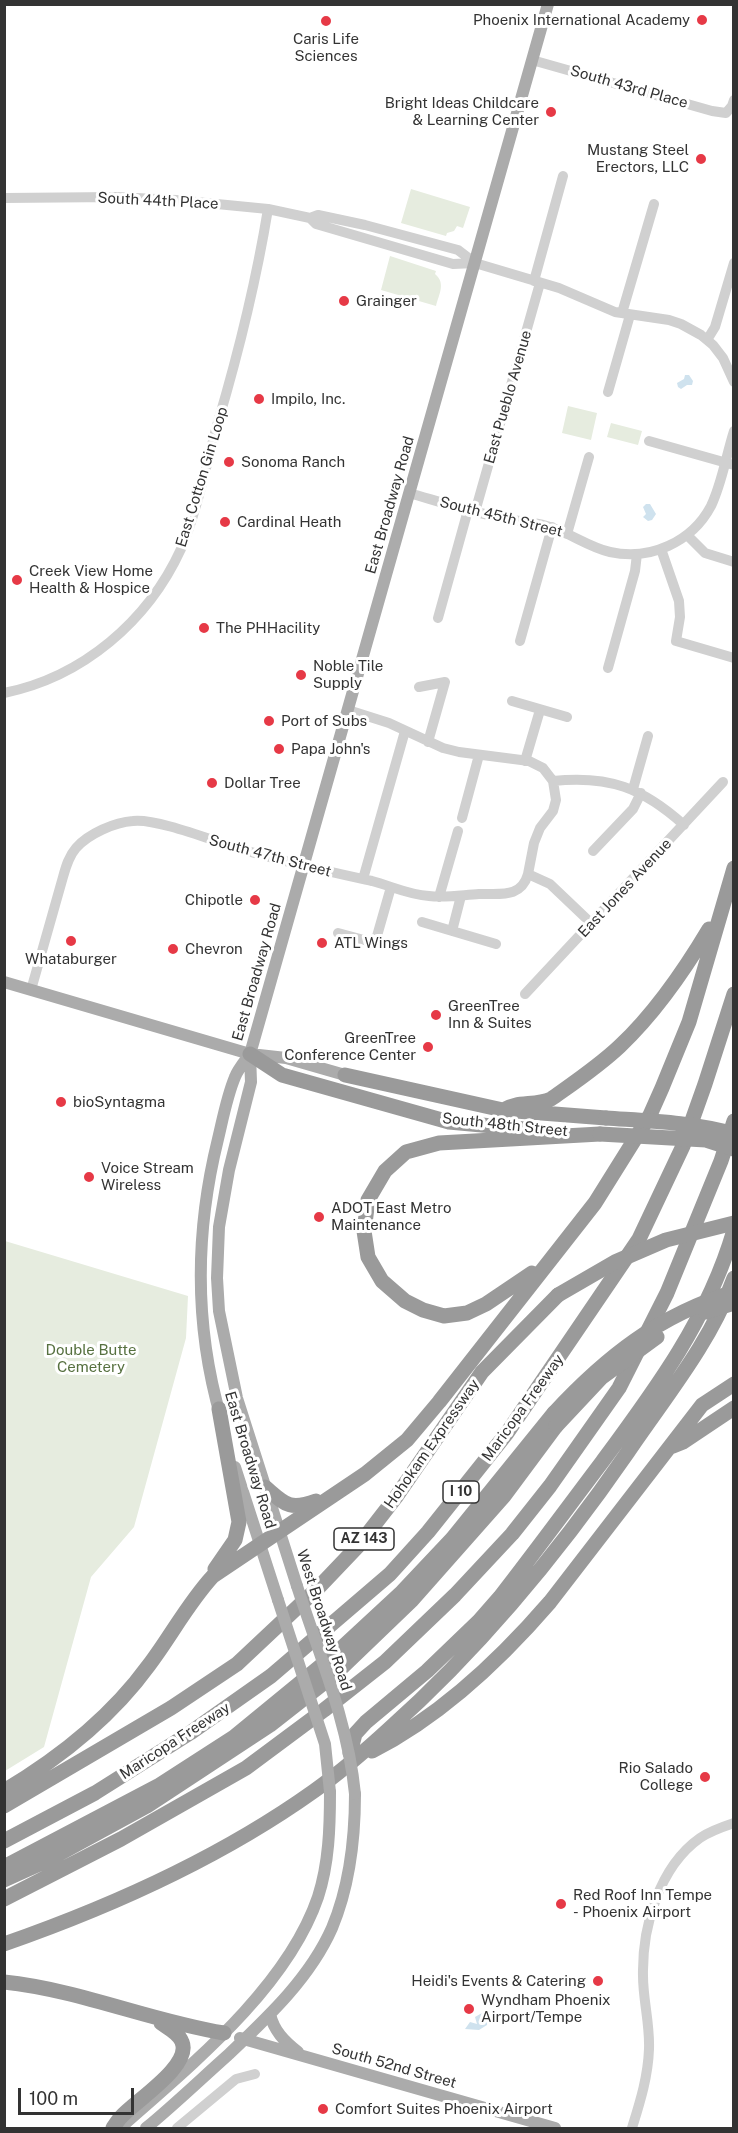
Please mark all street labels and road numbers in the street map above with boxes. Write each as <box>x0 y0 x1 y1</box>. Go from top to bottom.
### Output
street label: South 43rd Place <box>568 62 690 112</box>
street label: South 44th Place <box>97 189 219 213</box>
street label: East Pueblo Avenue <box>480 328 536 466</box>
street label: East Cotton Gin Loop <box>172 405 232 549</box>
street label: East Broadway Road <box>362 434 418 576</box>
street label: South 45th Street <box>438 493 564 541</box>
street label: South 47th Street <box>207 831 333 881</box>
street label: East Jones Avenue <box>575 835 675 941</box>
street label: East Broadway Road <box>229 901 285 1043</box>
street label: South 48th Street <box>441 1109 569 1141</box>
street label: Maricopa Freeway <box>478 1351 568 1465</box>
street label: Hohokam Expressway <box>381 1376 483 1512</box>
street label: East Broadway Road <box>221 1389 279 1531</box>
road number: I 10 <box>443 1481 479 1503</box>
road number: AZ 143 <box>334 1528 394 1550</box>
street label: West Broadway Road <box>293 1547 355 1693</box>
street label: Maricopa Freeway <box>117 1699 233 1783</box>
street label: South 52nd Street <box>330 2040 458 2092</box>

